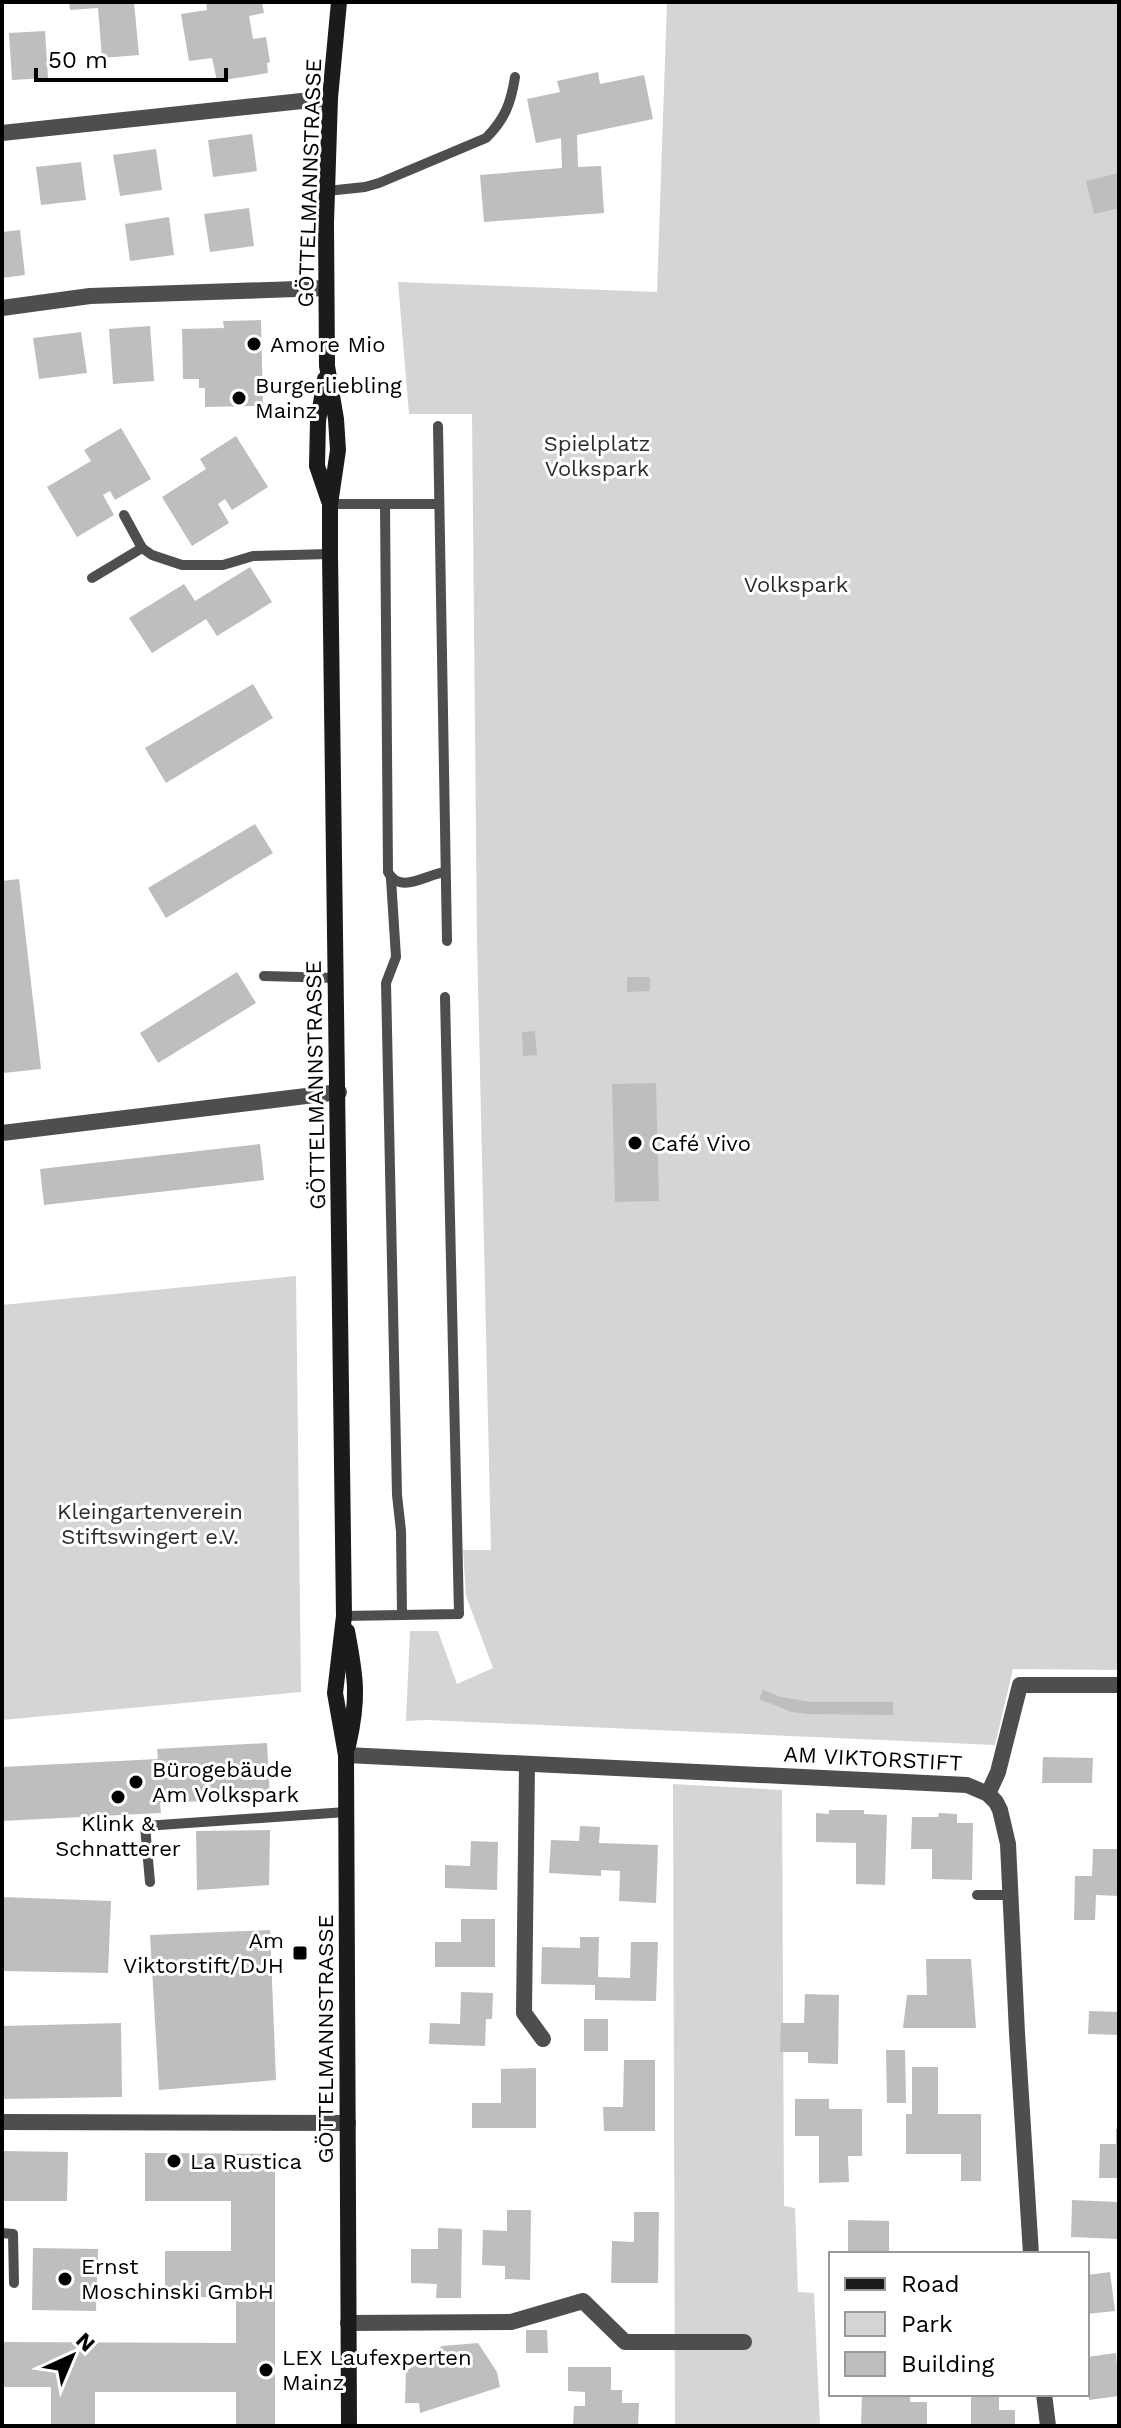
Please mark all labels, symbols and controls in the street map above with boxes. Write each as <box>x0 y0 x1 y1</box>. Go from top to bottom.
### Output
scale bar <box>36 32 226 82</box>
text: 50 m <box>48 46 108 74</box>
street label: GÖTTELMANNSTRASSE <box>293 58 326 308</box>
place label: Amore Mio <box>270 332 385 357</box>
marker: Amore Mio <box>245 335 263 353</box>
place label: Burgerliebling Mainz <box>255 373 402 423</box>
marker: Burgerliebling Mainz <box>230 389 248 407</box>
park label: Spielplatz Volkspark <box>544 431 650 481</box>
park label: Volkspark <box>744 572 848 597</box>
street label: GÖTTELMANNSTRASSE <box>301 960 330 1210</box>
place label: Café Vivo <box>651 1131 751 1156</box>
marker: Café Vivo <box>626 1134 644 1152</box>
park label: Kleingartenverein Stiftswingert e.V. <box>57 1499 243 1549</box>
street label: AM VIKTORSTIFT <box>783 1741 963 1776</box>
place label: Bürogebäude Am Volkspark <box>152 1757 299 1807</box>
marker: Bürogebäude Am Volkspark <box>127 1773 145 1791</box>
marker: Klink & Schnatterer <box>109 1788 127 1806</box>
place label: Klink & Schnatterer <box>55 1811 181 1861</box>
street label: GÖTTELMANNSTRASSE <box>313 1914 338 2164</box>
place label: Am Viktorstift/DJH <box>123 1928 284 1978</box>
marker: Am Viktorstift/DJH <box>291 1944 309 1962</box>
place label: La Rustica <box>190 2149 302 2174</box>
marker: La Rustica <box>165 2152 183 2170</box>
legend <box>829 2252 1089 2396</box>
place label: Ernst Moschinski GmbH <box>81 2254 274 2304</box>
marker: Ernst Moschinski GmbH <box>56 2270 74 2288</box>
text: Road <box>901 2270 960 2298</box>
text: Park <box>901 2310 953 2338</box>
north arrow <box>32 2316 112 2396</box>
text: N <box>71 2327 100 2357</box>
place label: LEX Laufexperten Mainz <box>282 2345 472 2395</box>
text: Building <box>901 2350 994 2378</box>
marker: LEX Laufexperten Mainz <box>257 2361 275 2379</box>

